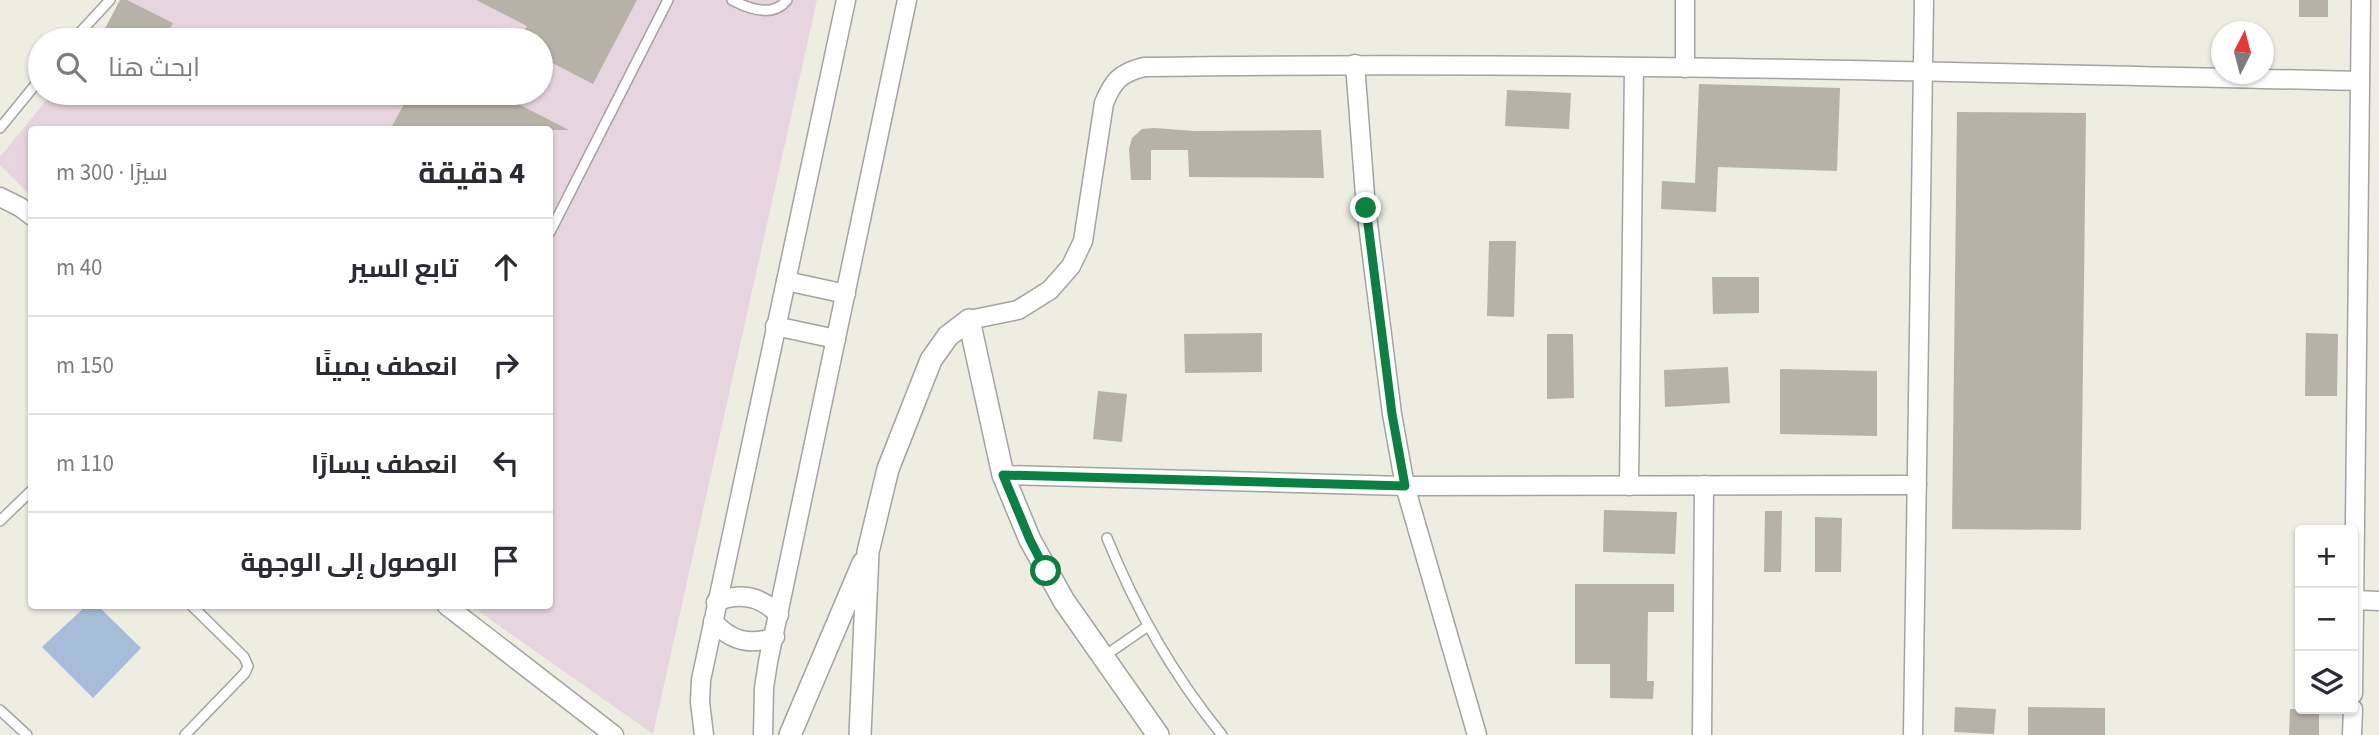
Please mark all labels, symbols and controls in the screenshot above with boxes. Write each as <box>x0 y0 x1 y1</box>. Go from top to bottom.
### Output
north arrow <box>2211 21 2274 84</box>
search box <box>28 28 553 105</box>
icon: search <box>52 48 90 86</box>
text: ابحث هنا <box>108 49 200 86</box>
text: 4 دقيقة <box>418 152 525 195</box>
text: سيرًا · 300 m <box>56 156 168 189</box>
route end <box>1350 192 1381 223</box>
icon: ahead <box>487 248 525 286</box>
text: تابع السير <box>349 250 458 287</box>
text: 40 m <box>56 251 103 284</box>
icon: right <box>487 346 525 384</box>
text: انعطف يمينًا <box>314 348 458 385</box>
text: 150 m <box>56 349 114 382</box>
icon: left <box>487 444 525 482</box>
text: انعطف يسارًا <box>311 446 458 483</box>
text: 110 m <box>56 447 114 480</box>
map controls <box>2295 525 2358 714</box>
button: + <box>2295 525 2358 588</box>
icon: arrive <box>487 542 525 580</box>
text: الوصول إلى الوجهة <box>240 544 458 581</box>
route start <box>1030 555 1061 586</box>
button: − <box>2295 588 2358 651</box>
button: layers <box>2295 651 2358 714</box>

